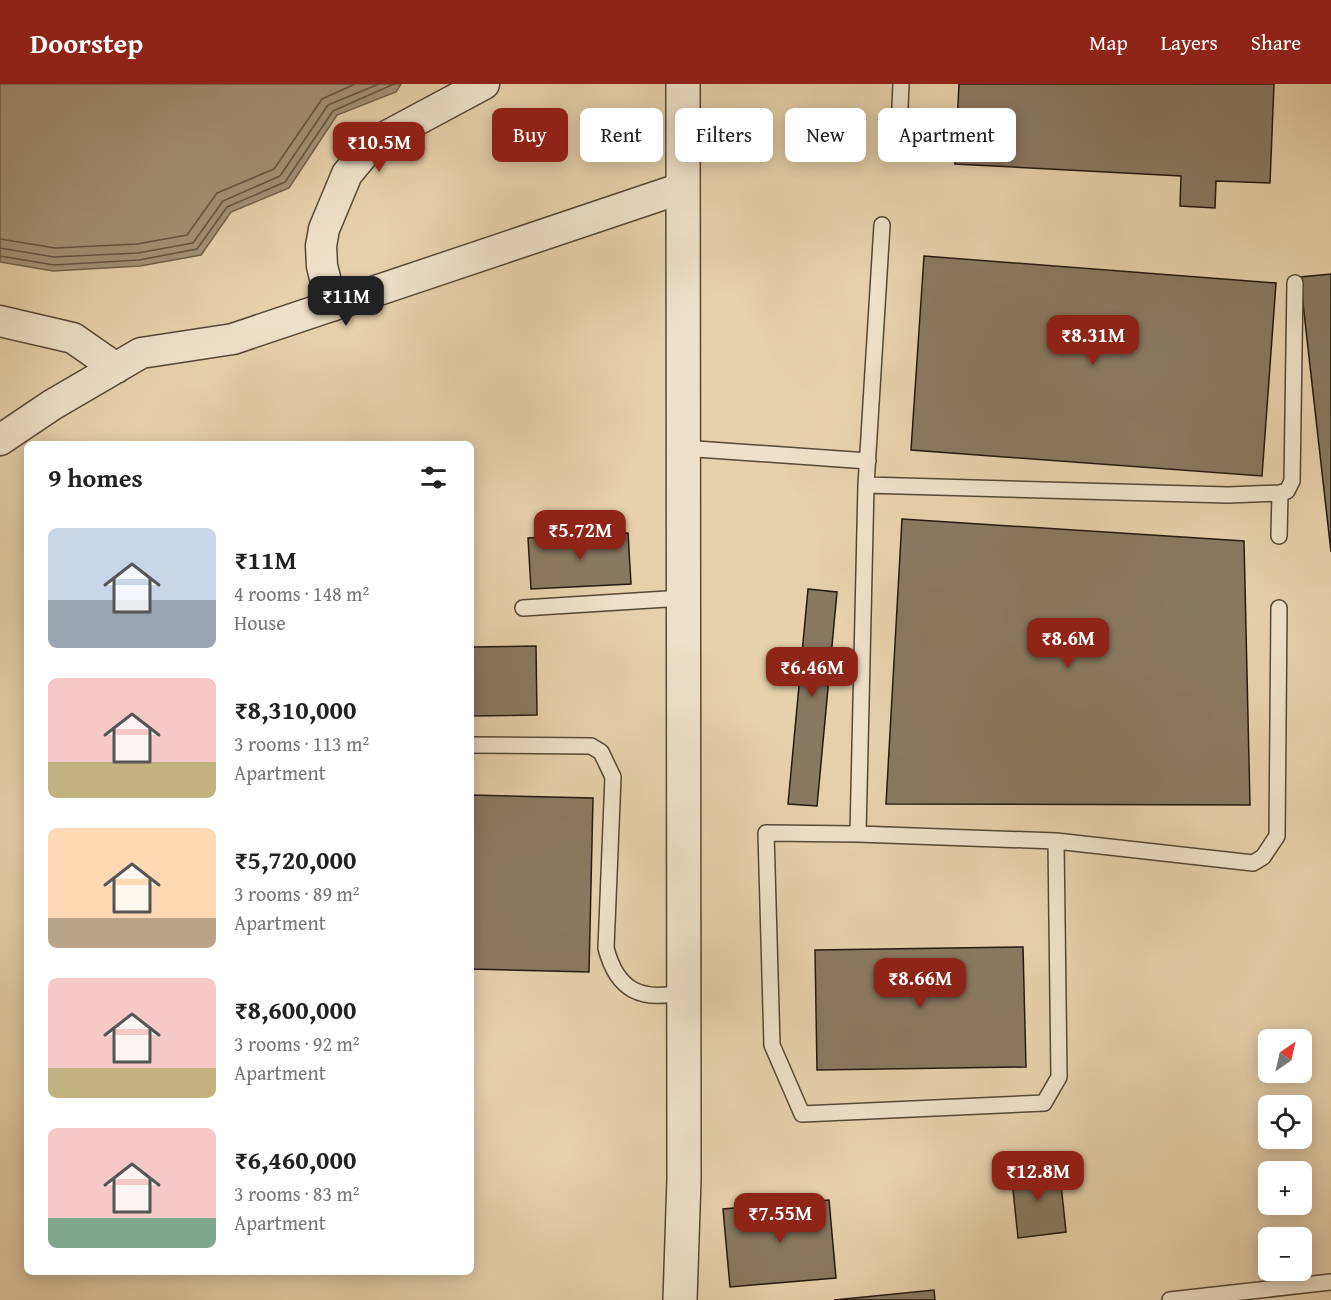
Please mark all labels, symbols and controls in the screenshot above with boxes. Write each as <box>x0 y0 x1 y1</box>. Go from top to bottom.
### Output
text: Doorstep <box>30 22 143 63</box>
text: Map <box>1089 27 1128 58</box>
text: Layers <box>1161 27 1218 58</box>
text: Share <box>1251 27 1301 58</box>
chip: Buy <box>492 108 568 162</box>
chip: Rent <box>580 108 663 162</box>
chip: Filters <box>675 108 773 162</box>
chip: New <box>785 108 866 162</box>
chip: Apartment <box>878 108 1016 162</box>
pin: ₹10.5M <box>330 122 428 173</box>
text: ₹10.5M <box>347 127 411 156</box>
pin: ₹11M <box>310 276 382 327</box>
text: ₹11M <box>322 281 370 310</box>
pin: ₹8.31M <box>1044 315 1142 366</box>
text: ₹8.31M <box>1061 320 1125 349</box>
text: 9 homes <box>48 458 143 497</box>
icon: filters <box>417 461 450 494</box>
pin: ₹5.72M <box>531 510 629 561</box>
text: ₹5.72M <box>548 515 612 544</box>
text: ₹11M <box>234 540 297 579</box>
icon: home <box>96 552 168 624</box>
text: 4 rooms · 148 m² <box>234 579 369 608</box>
text: House <box>234 608 286 637</box>
pin: ₹8.6M <box>1026 618 1110 669</box>
text: ₹8.6M <box>1041 623 1095 652</box>
pin: ₹6.46M <box>763 647 861 698</box>
text: ₹6.46M <box>780 652 844 681</box>
text: ₹8,310,000 <box>234 690 356 729</box>
icon: home <box>96 702 168 774</box>
text: 3 rooms · 113 m² <box>234 729 369 758</box>
text: Apartment <box>234 758 326 787</box>
text: ₹5,720,000 <box>234 840 356 879</box>
icon: home <box>96 852 168 924</box>
text: 3 rooms · 89 m² <box>234 879 360 908</box>
text: Apartment <box>234 908 326 937</box>
pin: ₹8.66M <box>871 958 969 1009</box>
text: ₹8.66M <box>888 963 952 992</box>
text: ₹8,600,000 <box>234 990 356 1029</box>
icon: home <box>96 1002 168 1074</box>
text: 3 rooms · 92 m² <box>234 1029 360 1058</box>
north arrow <box>1258 1029 1312 1083</box>
map controls <box>1258 1029 1312 1281</box>
text: Apartment <box>234 1058 326 1087</box>
button: locate <box>1258 1095 1312 1149</box>
text: ₹6,460,000 <box>234 1140 356 1179</box>
pin: ₹12.8M <box>989 1151 1087 1202</box>
icon: home <box>96 1152 168 1224</box>
text: ₹12.8M <box>1006 1156 1070 1185</box>
button: + <box>1258 1161 1312 1215</box>
text: 3 rooms · 83 m² <box>234 1179 360 1208</box>
pin: ₹7.55M <box>731 1193 829 1244</box>
text: ₹7.55M <box>748 1198 812 1227</box>
text: Apartment <box>234 1208 326 1237</box>
button: − <box>1258 1227 1312 1281</box>

